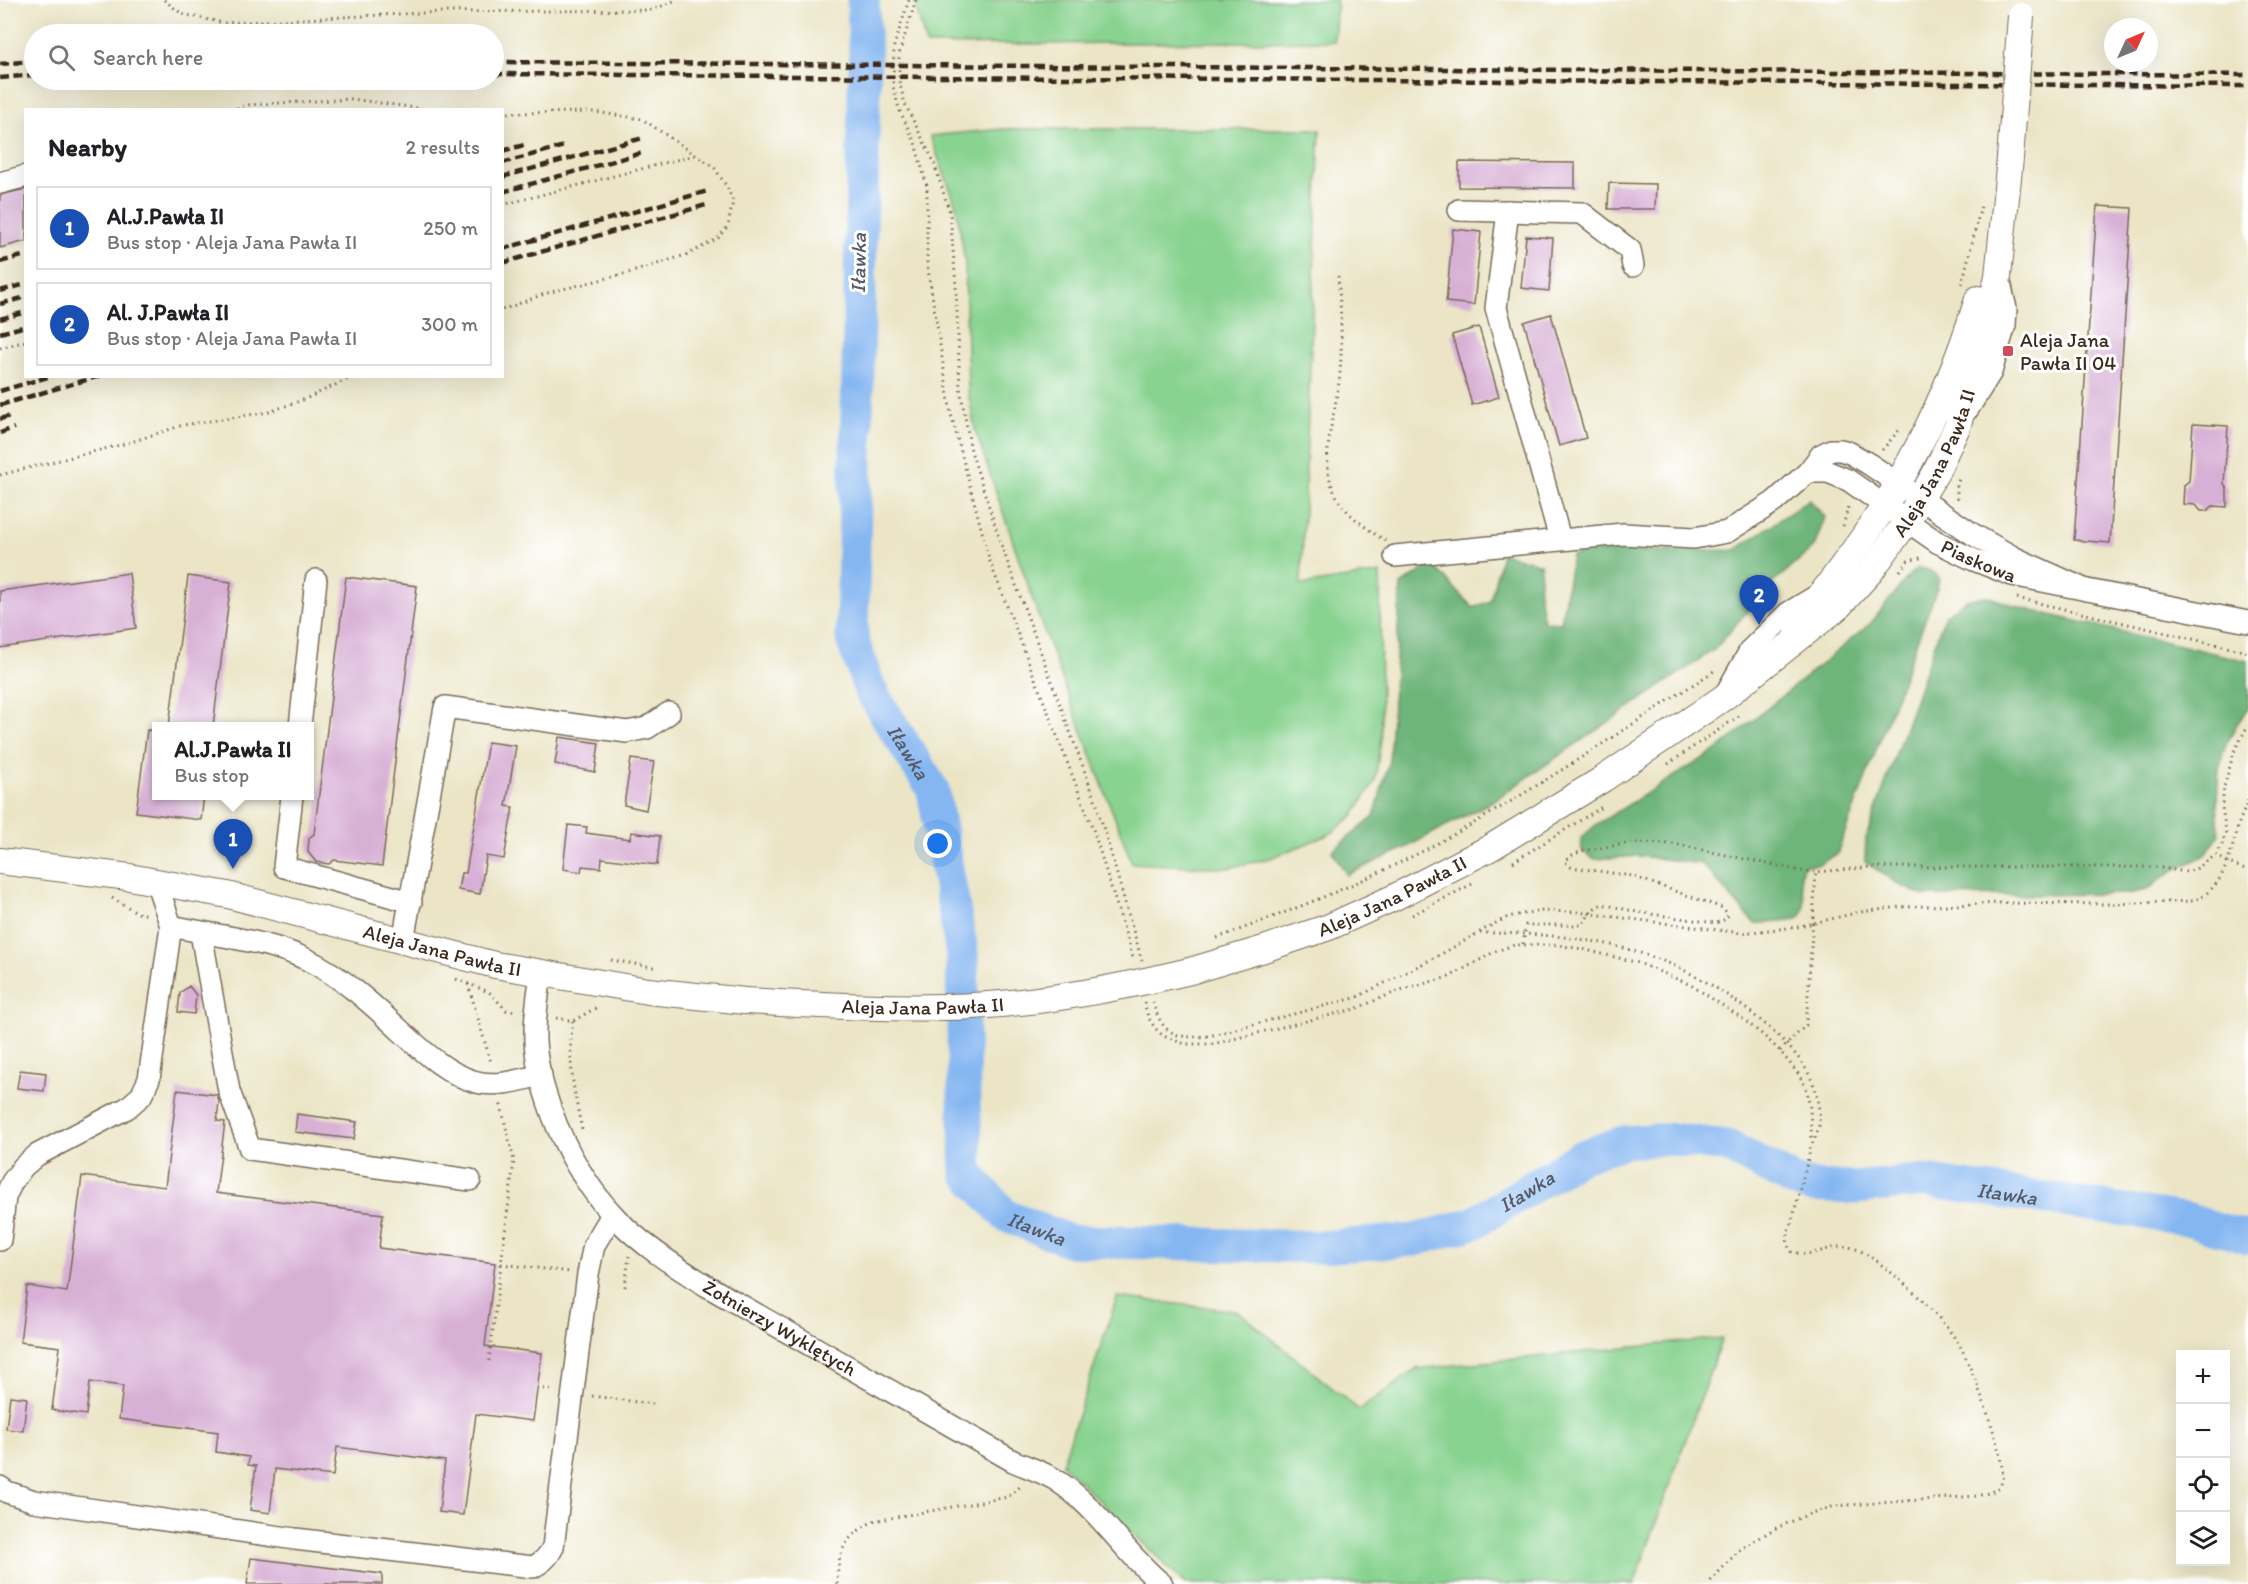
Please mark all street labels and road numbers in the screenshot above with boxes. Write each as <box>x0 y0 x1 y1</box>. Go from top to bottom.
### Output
street label: Aleja Jana Pawła II <box>1888 386 1980 541</box>
street label: Piaskowa <box>1937 534 2021 588</box>
street label: Aleja Jana Pawła II <box>1315 850 1470 942</box>
street label: Aleja Jana Pawła II <box>361 919 523 981</box>
street label: Aleja Jana Pawła II <box>841 992 1005 1019</box>
street label: Żołnierzy Wyklętych <box>699 1274 861 1381</box>

